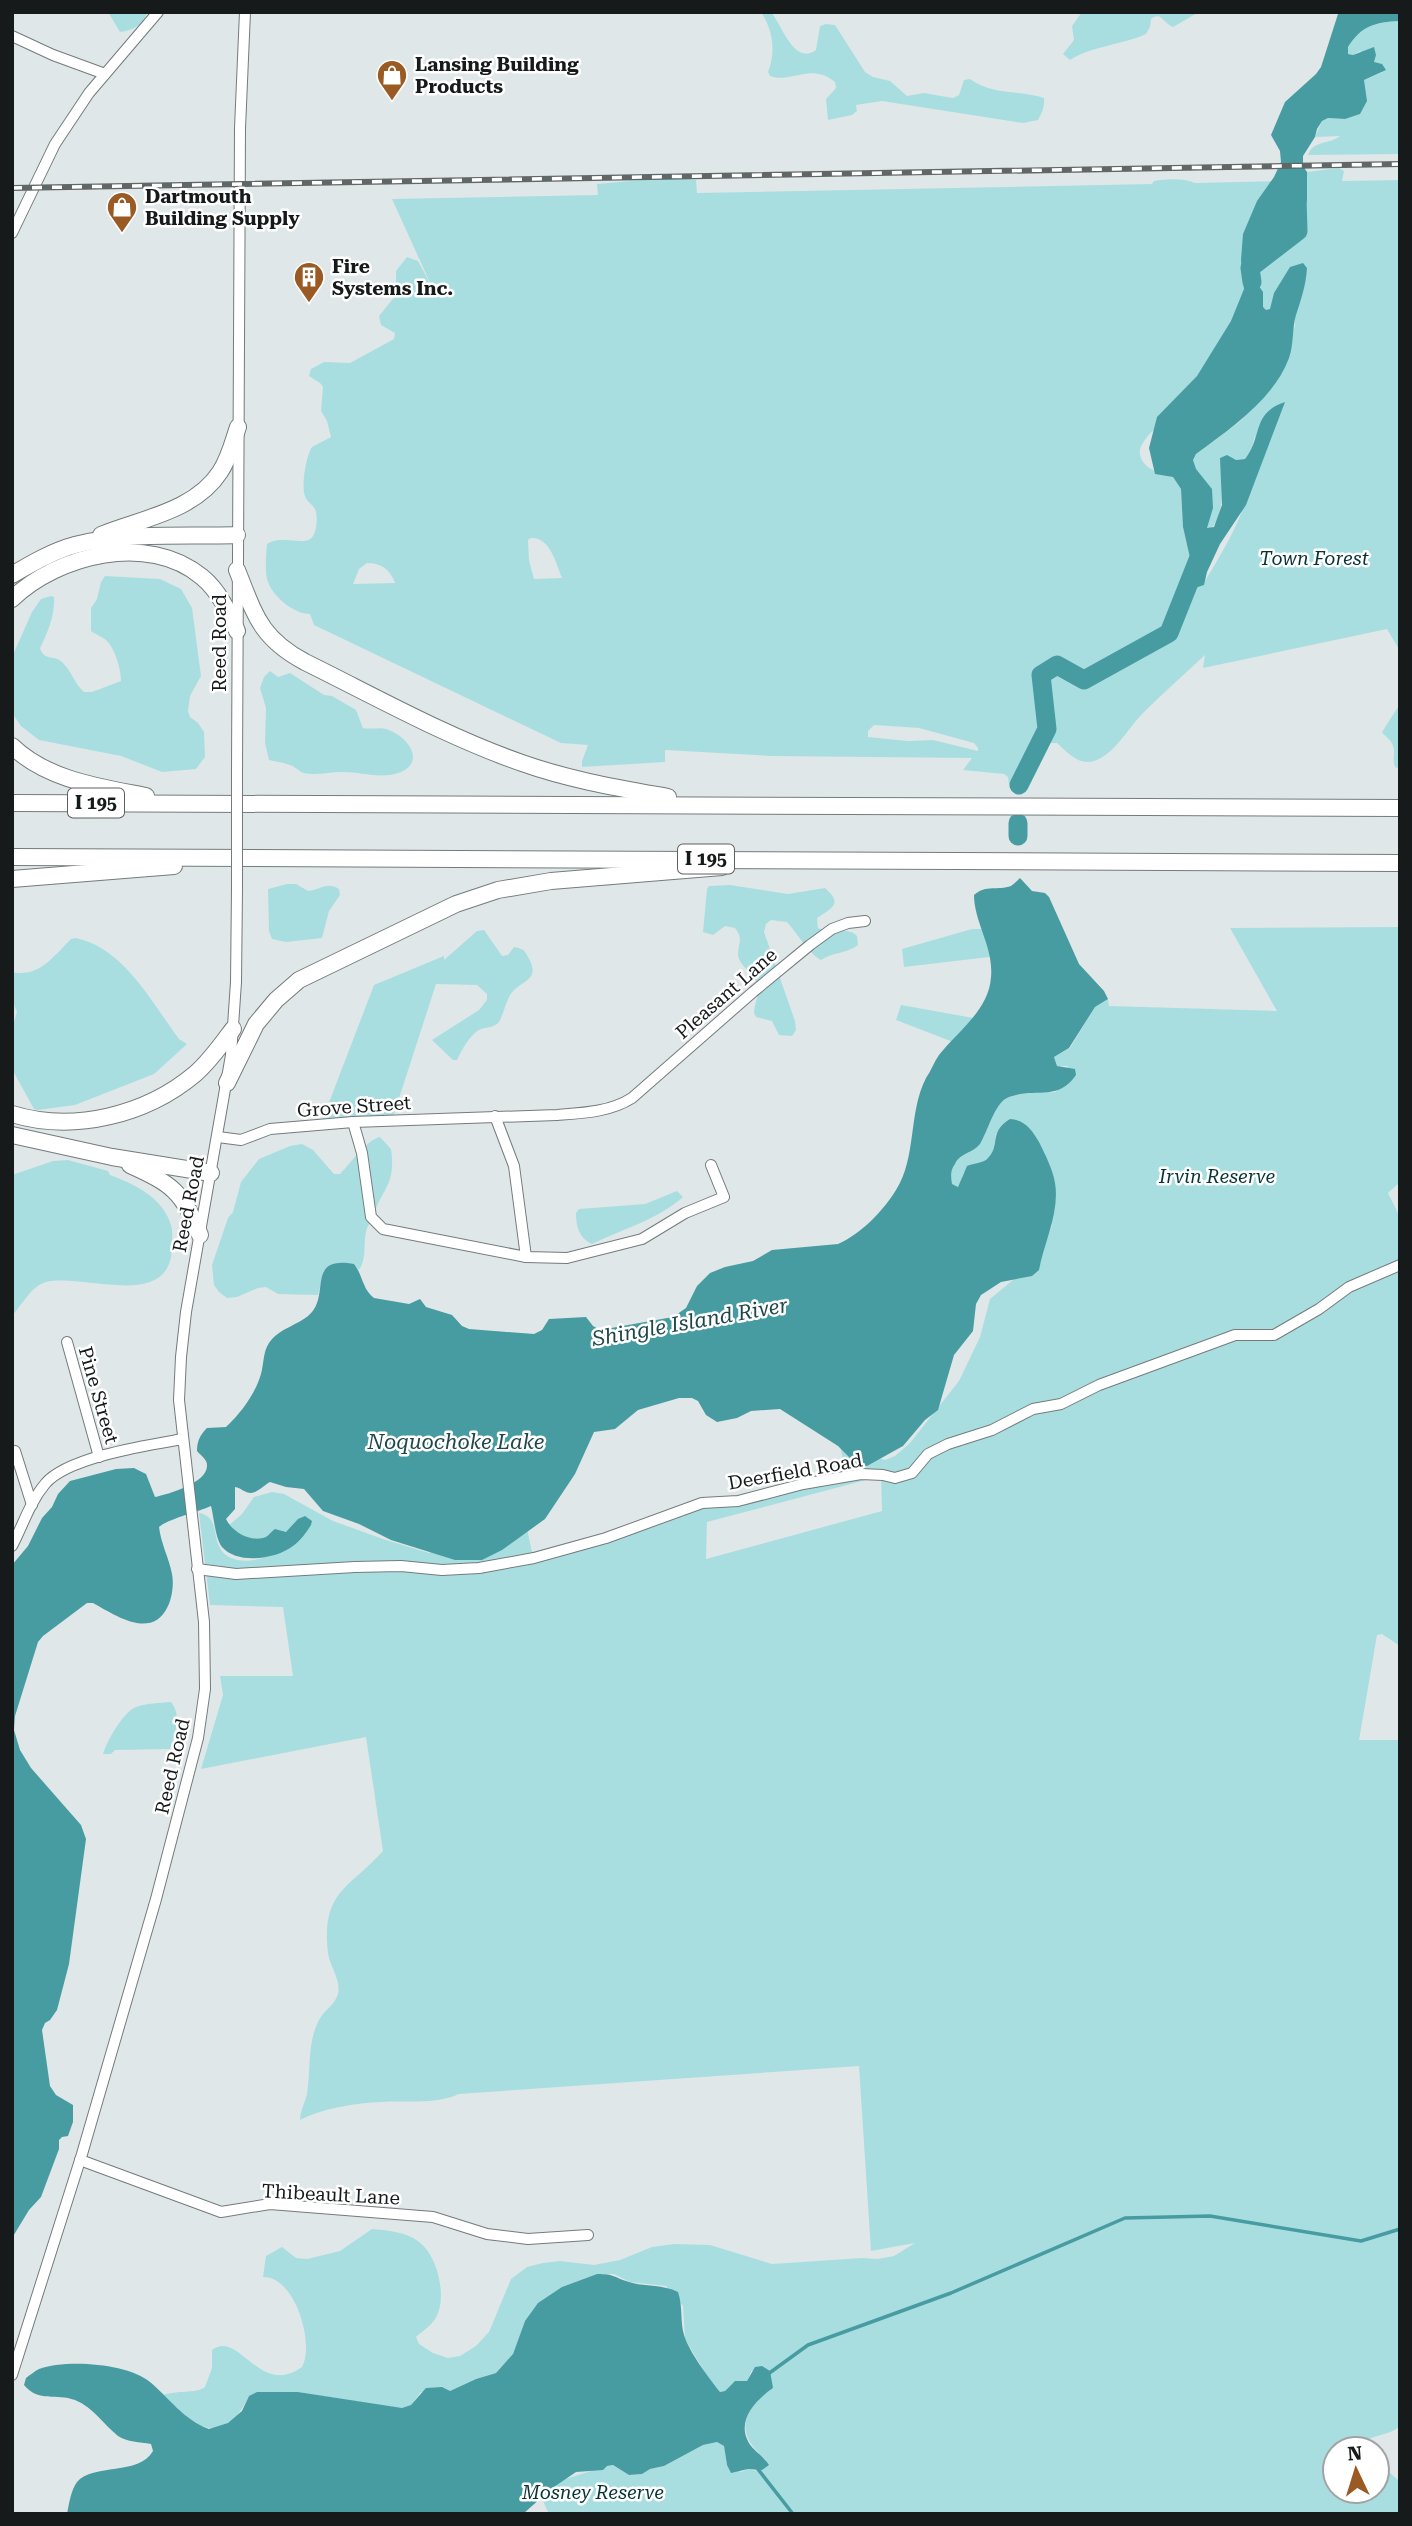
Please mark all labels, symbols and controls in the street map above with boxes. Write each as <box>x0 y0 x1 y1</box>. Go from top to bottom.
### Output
place label: Lansing Building Products <box>415 53 579 98</box>
shop icon: Lansing Building Products <box>375 58 409 102</box>
place label: Dartmouth Building Supply <box>145 185 300 230</box>
shop icon: Dartmouth Building Supply <box>105 190 139 234</box>
place label: Fire Systems Inc. <box>332 255 453 300</box>
building icon: Fire Systems Inc. <box>292 260 326 304</box>
park label: Town Forest <box>1259 547 1369 570</box>
street label: Reed Road <box>208 594 231 692</box>
road number: I 195 <box>68 788 124 818</box>
road number: I 195 <box>678 844 734 874</box>
street label: Pleasant Lane <box>671 943 782 1044</box>
street label: Grove Street <box>296 1091 412 1122</box>
street label: Reed Road <box>168 1154 209 1254</box>
park label: Irvin Reserve <box>1158 1165 1275 1188</box>
water label: Shingle Island River <box>589 1293 790 1351</box>
street label: Pine Street <box>74 1344 123 1447</box>
water label: Noquochoke Lake <box>367 1430 544 1454</box>
street label: Deerfield Road <box>726 1448 864 1495</box>
street label: Reed Road <box>150 1716 195 1816</box>
street label: Thibeault Lane <box>261 2179 401 2210</box>
north arrow <box>1321 2435 1391 2505</box>
text: N <box>1347 2442 1363 2466</box>
park label: Mosney Reserve <box>521 2481 664 2504</box>

